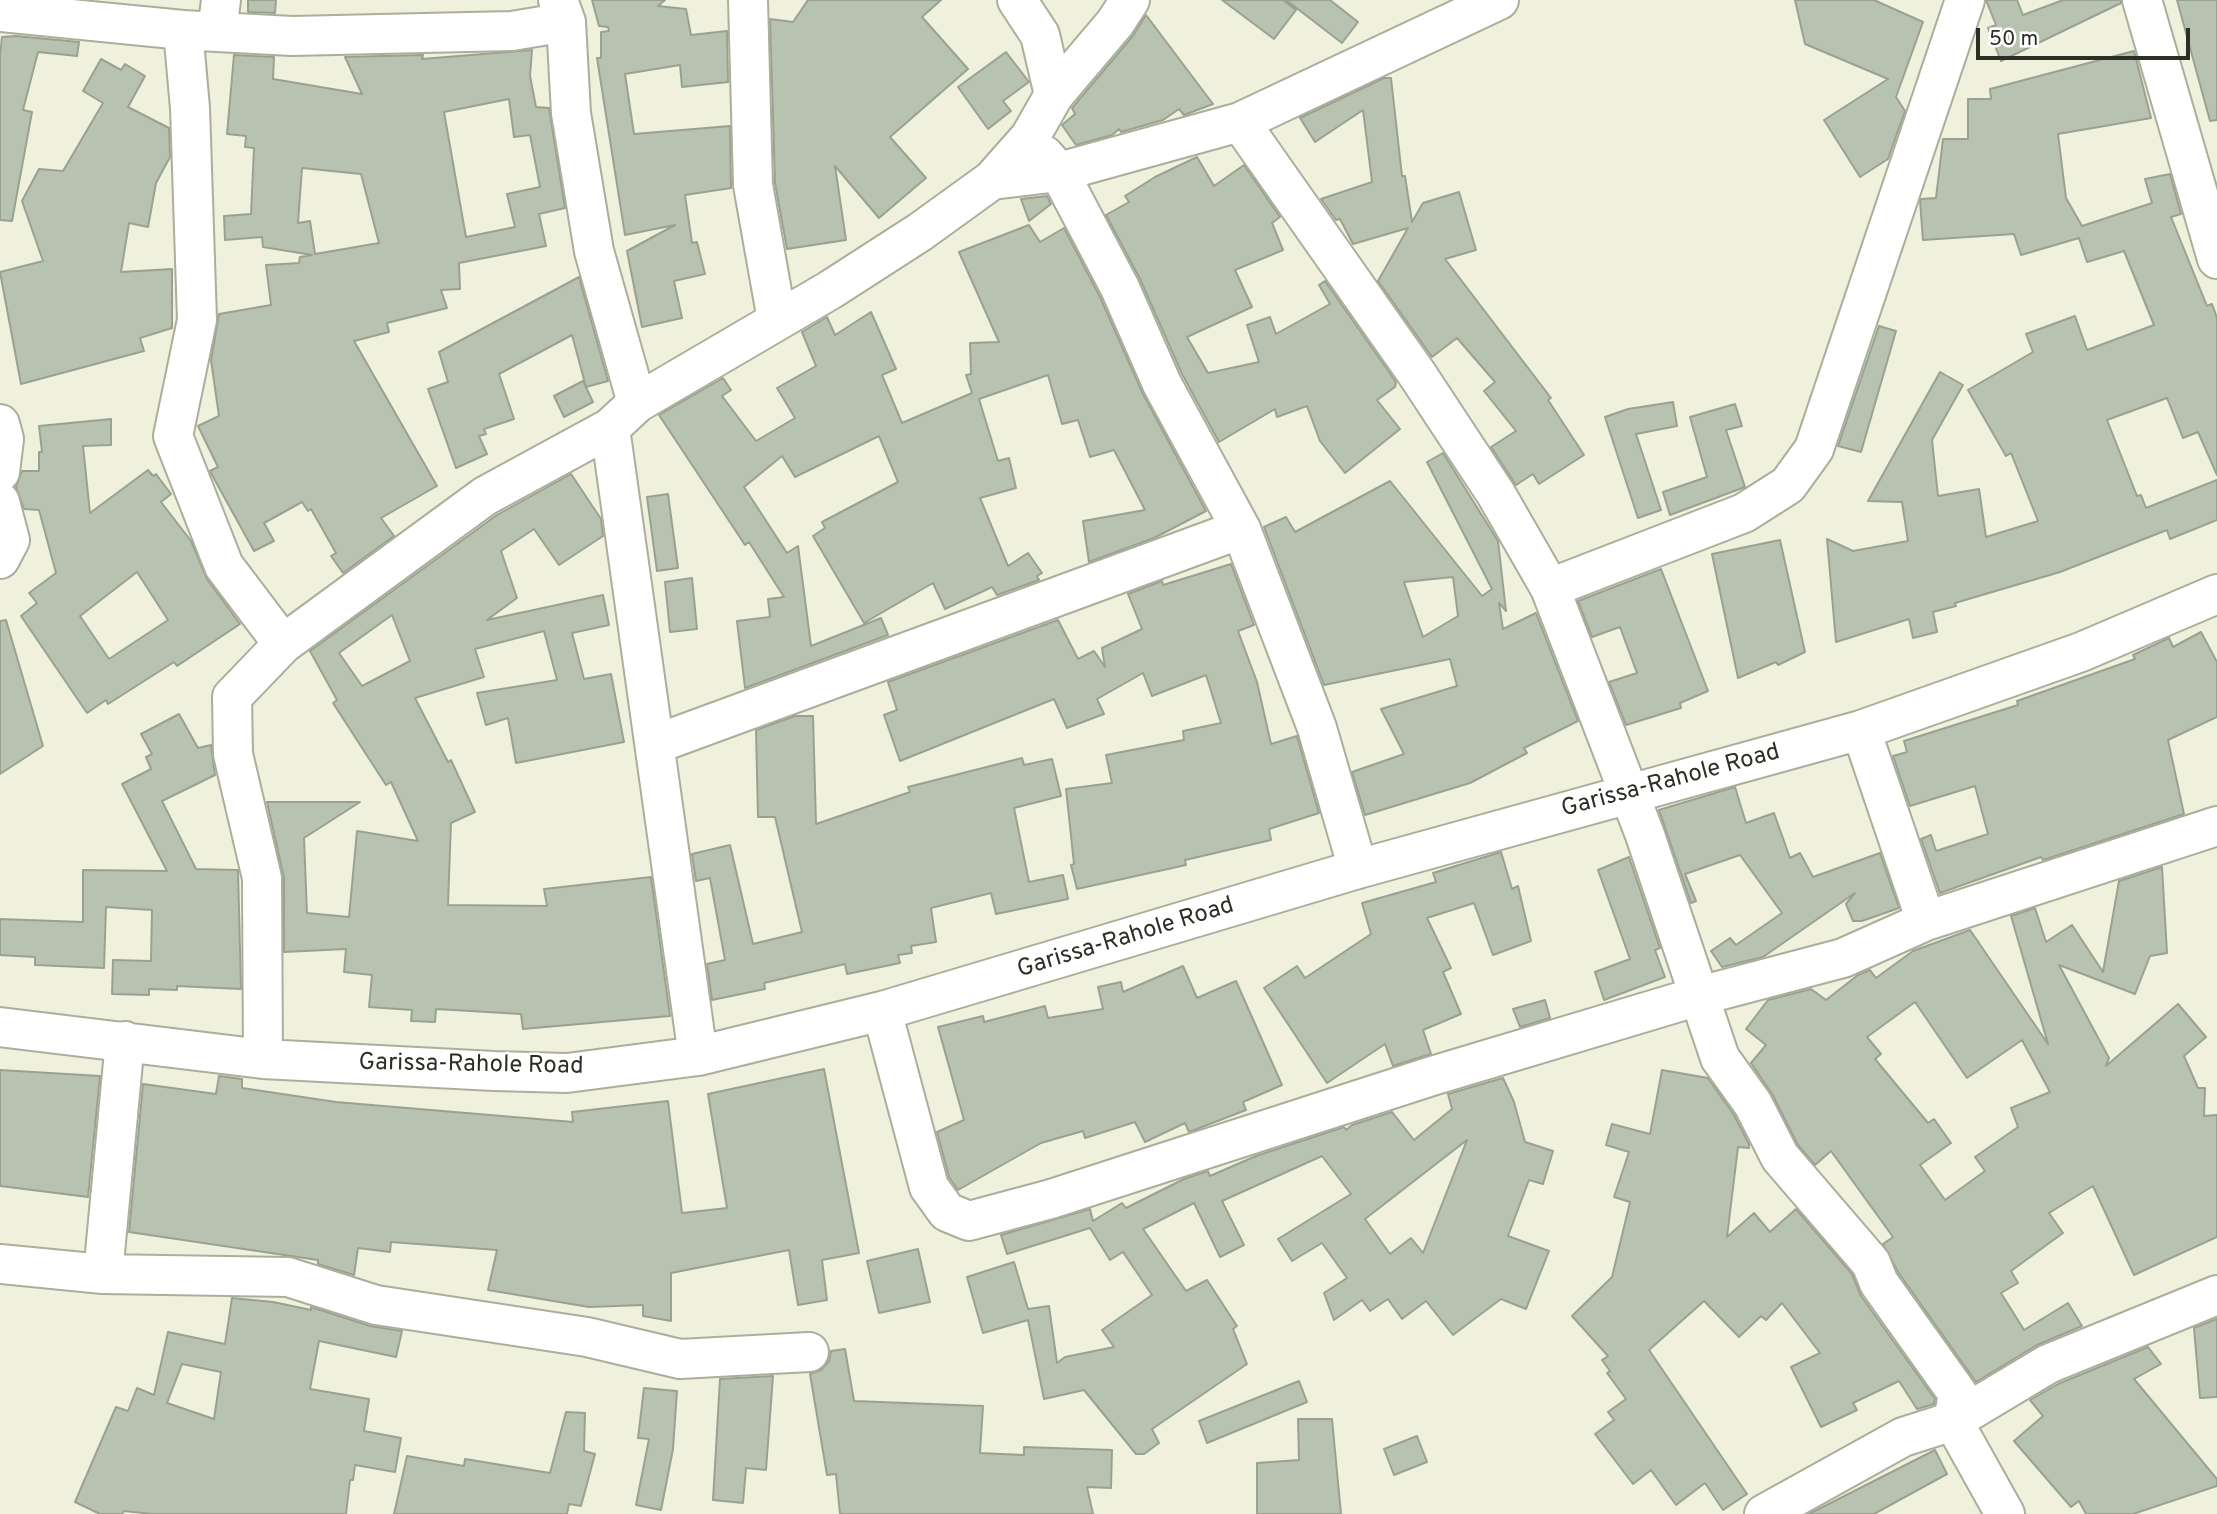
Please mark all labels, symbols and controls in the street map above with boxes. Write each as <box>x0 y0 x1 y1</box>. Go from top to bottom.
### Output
scale bar <box>1979 14 2192 58</box>
text: 50 m <box>1989 26 2038 53</box>
street label: Garissa-Rahole Road <box>1559 739 1783 825</box>
street label: Garissa-Rahole Road <box>1014 892 1238 986</box>
street label: Garissa-Rahole Road <box>358 1050 584 1082</box>

